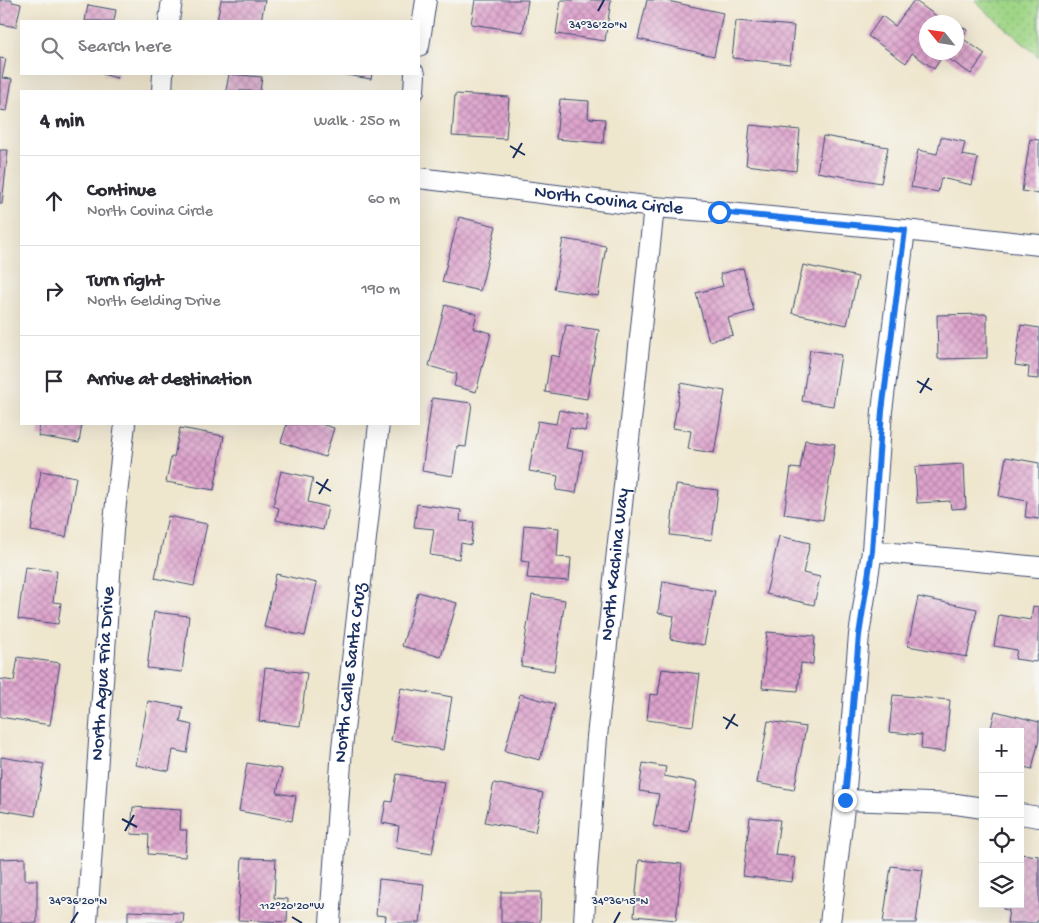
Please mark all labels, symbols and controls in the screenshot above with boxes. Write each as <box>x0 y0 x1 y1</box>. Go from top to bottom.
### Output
north arrow <box>919 15 964 60</box>
text: 34°36'20"N <box>568 19 627 33</box>
search box <box>20 20 420 75</box>
icon: search <box>38 34 66 62</box>
text: Search here <box>78 36 172 59</box>
text: 4 min <box>40 110 84 135</box>
text: Walk · 250 m <box>314 113 400 132</box>
text: Continue <box>87 180 156 203</box>
street label: North Covina Circle <box>533 181 684 221</box>
icon: ahead <box>40 187 68 215</box>
text: 60 m <box>368 191 400 210</box>
route start <box>708 201 731 224</box>
text: North Covina Circle <box>87 203 213 222</box>
text: Turn right <box>87 270 163 293</box>
icon: right <box>40 277 68 305</box>
text: 190 m <box>361 281 400 300</box>
text: North Gelding Drive <box>87 293 220 312</box>
icon: arrive <box>40 367 68 395</box>
text: Arrive at destination <box>87 369 251 392</box>
street label: North Kachina Way <box>596 486 635 642</box>
street label: North Calle Santa Cruz <box>330 581 372 763</box>
street label: North Agua Fria Drive <box>86 585 121 761</box>
map controls <box>979 728 1024 908</box>
button: + <box>979 728 1024 773</box>
button: − <box>979 773 1024 818</box>
route end <box>834 789 857 812</box>
button: locate <box>979 818 1024 863</box>
button: layers <box>979 863 1024 908</box>
text: 34°36'20"N <box>48 895 107 909</box>
text: 34°36'15"N <box>591 895 648 909</box>
text: 112°20'20"W <box>259 900 324 914</box>

